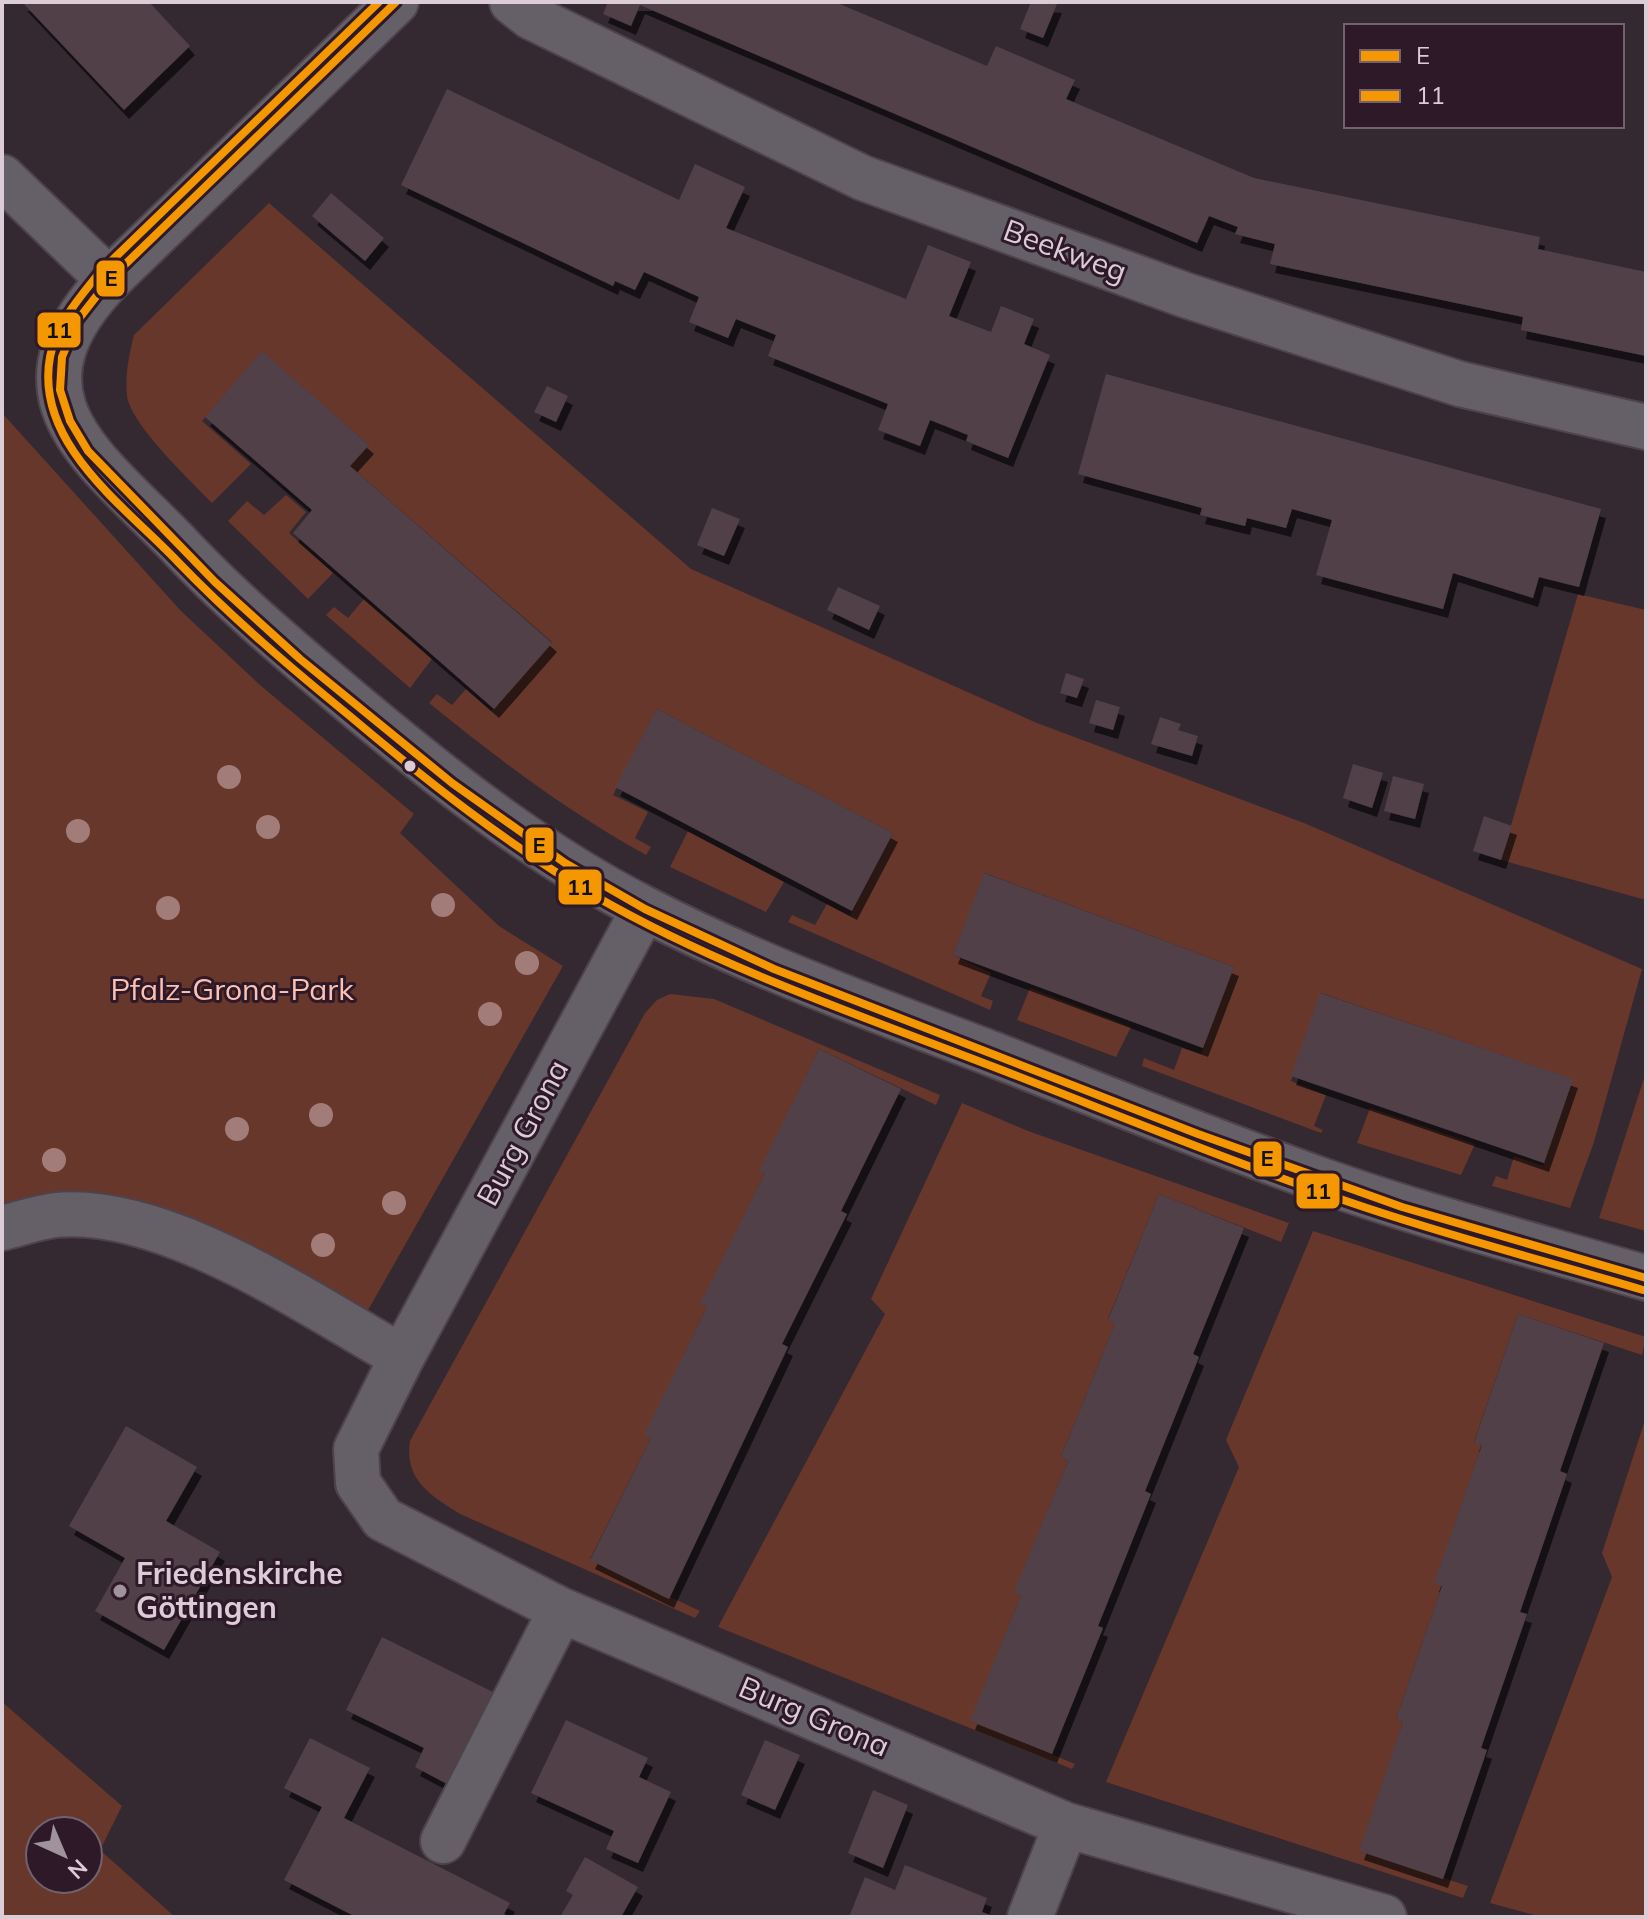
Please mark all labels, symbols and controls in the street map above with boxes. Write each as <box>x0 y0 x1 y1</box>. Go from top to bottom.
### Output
legend <box>1344 24 1624 128</box>
text: E <box>1416 40 1430 70</box>
text: 11 <box>1416 80 1445 110</box>
street label: Beekweg <box>999 210 1132 290</box>
line badge: E <box>95 259 126 298</box>
text: E <box>104 264 118 292</box>
line badge: 11 <box>36 311 82 349</box>
text: 11 <box>46 316 72 344</box>
unlabelled marker <box>402 758 418 774</box>
line badge: E <box>524 826 555 864</box>
text: E <box>532 831 546 859</box>
line badge: 11 <box>557 868 603 906</box>
text: 11 <box>567 873 593 901</box>
park label: Pfalz-Grona-Park <box>110 970 354 1008</box>
street label: Burg Grona <box>468 1053 576 1212</box>
line badge: E <box>1252 1140 1283 1178</box>
text: E <box>1260 1144 1274 1172</box>
line badge: 11 <box>1295 1172 1341 1210</box>
text: 11 <box>1305 1177 1331 1205</box>
place label: Friedenskirche Göttingen <box>136 1554 343 1626</box>
marker: Friedenskirche Göttingen <box>111 1582 129 1600</box>
street label: Burg Grona <box>733 1667 895 1765</box>
north arrow <box>24 1815 104 1895</box>
text: N <box>62 1854 94 1885</box>

